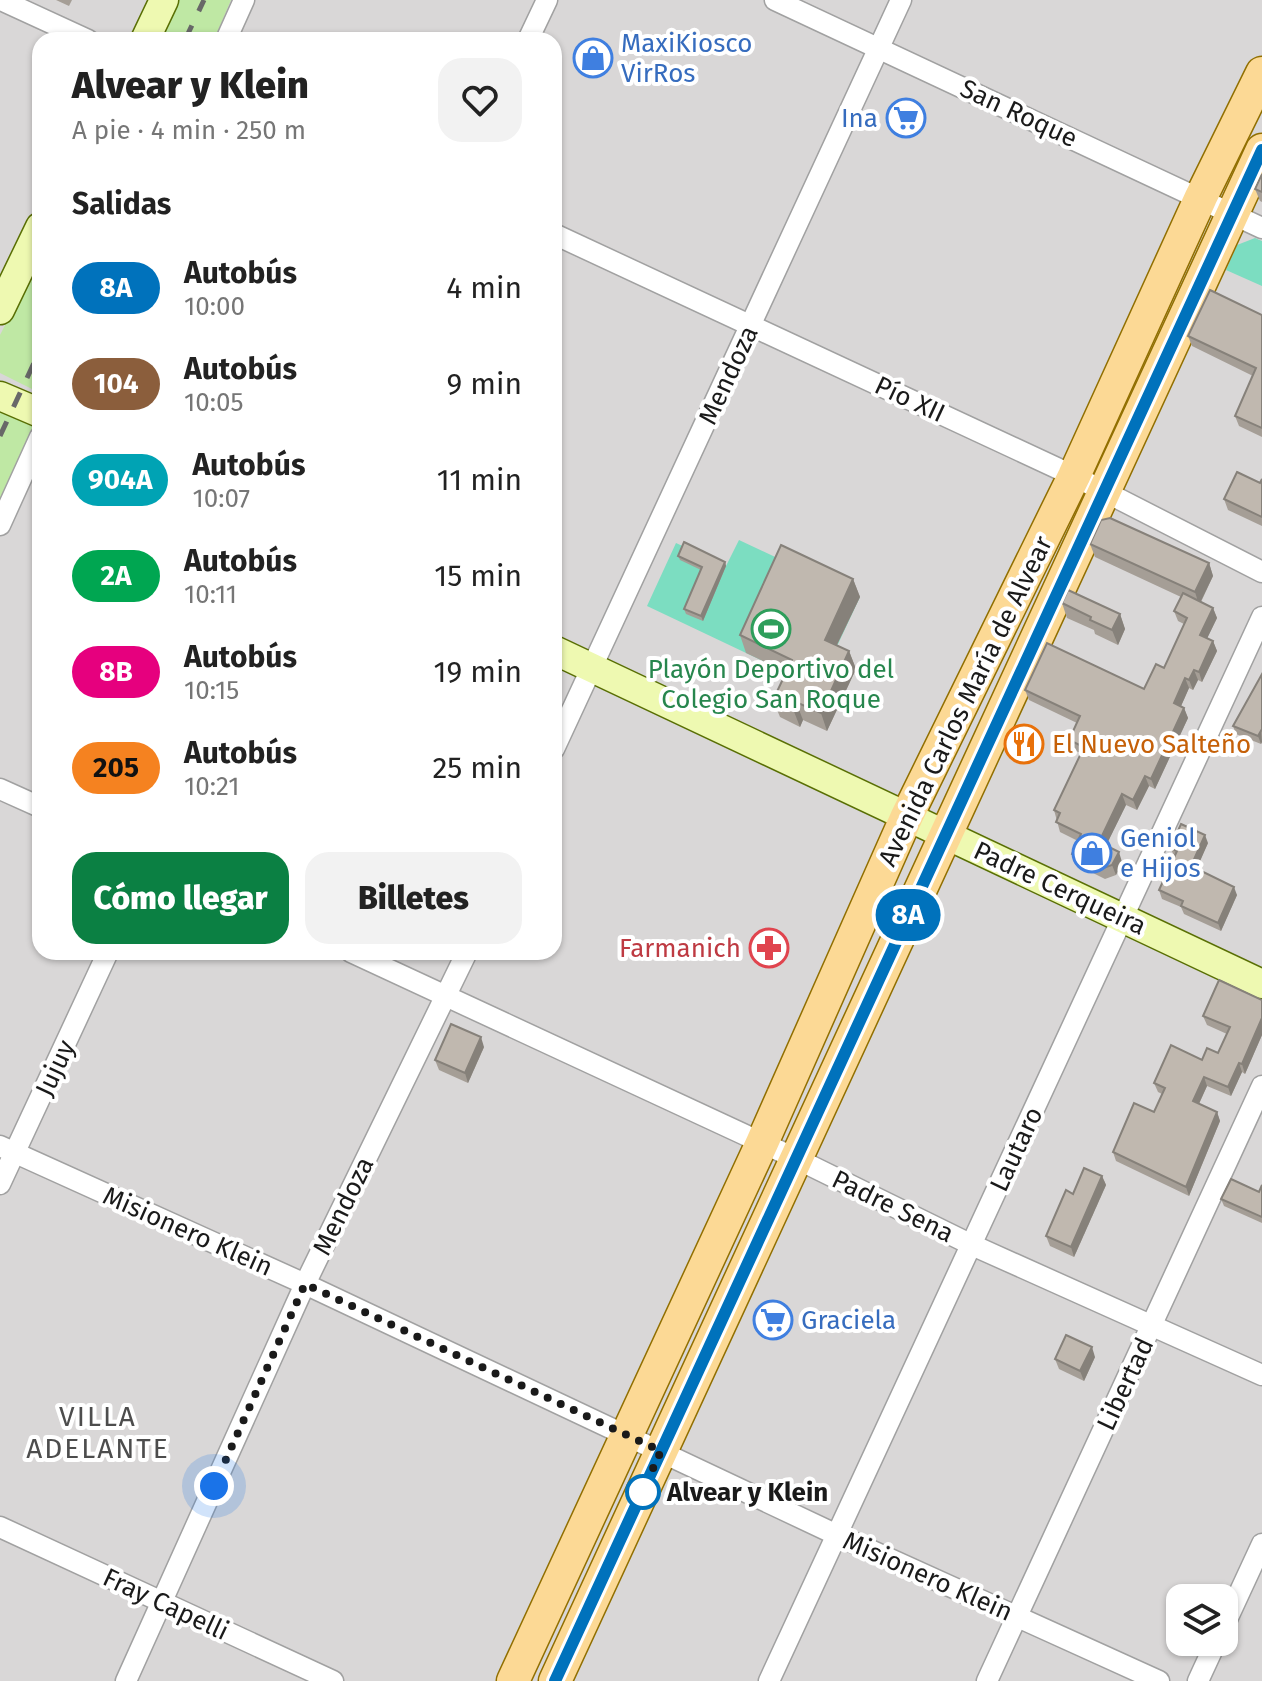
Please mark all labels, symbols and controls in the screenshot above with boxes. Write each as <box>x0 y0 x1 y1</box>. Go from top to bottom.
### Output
place label: MaxiKiosco VirRos <box>621 28 752 89</box>
shop icon: MaxiKiosco VirRos <box>572 37 614 79</box>
button: heart <box>438 58 522 142</box>
text: Alvear y Klein <box>72 62 309 108</box>
street label: San Roque <box>955 73 1082 154</box>
supermarket icon: Ina <box>885 97 927 139</box>
place label: Ina <box>841 103 878 134</box>
text: A pie · 4 min · 250 m <box>72 115 306 146</box>
text: Salidas <box>72 186 171 222</box>
text: Autobús <box>184 255 297 291</box>
text: 4 min <box>446 270 522 306</box>
text: 8A <box>100 271 132 304</box>
text: 10:00 <box>184 291 245 322</box>
street label: Mendoza <box>692 321 765 429</box>
text: Autobús <box>184 351 297 387</box>
text: 9 min <box>447 366 522 402</box>
text: 104 <box>93 367 139 400</box>
street label: Pío XII <box>870 370 950 429</box>
text: 10:05 <box>184 387 244 418</box>
text: Autobús <box>192 447 305 483</box>
text: 11 min <box>437 462 522 498</box>
text: 904A <box>88 463 152 496</box>
text: 10:07 <box>192 483 250 514</box>
street label: Avenida Carlos María de Alvear <box>872 531 1059 871</box>
text: Autobús <box>184 543 297 579</box>
text: 15 min <box>434 558 522 594</box>
text: 2A <box>101 559 132 592</box>
text: 10:11 <box>184 579 237 610</box>
sports icon: Playón Deportivo del Colegio San Roque <box>750 608 792 650</box>
text: Autobús <box>184 639 297 675</box>
text: 19 min <box>434 654 522 690</box>
place label: Playón Deportivo del Colegio San Roque <box>648 654 895 715</box>
text: 8B <box>99 655 133 688</box>
text: 10:15 <box>184 675 239 706</box>
restaurant icon: El Nuevo Salteño <box>1003 723 1045 765</box>
place label: El Nuevo Salteño <box>1052 729 1251 760</box>
text: Autobús <box>184 735 297 771</box>
text: 25 min <box>432 750 522 786</box>
text: 205 <box>93 751 139 784</box>
text: 10:21 <box>184 771 239 802</box>
place label: Geniol e Hijos <box>1120 823 1201 884</box>
shop icon: Geniol e Hijos <box>1071 832 1113 874</box>
street label: Padre Cerqueira <box>969 835 1151 942</box>
button: Cómo llegar <box>72 852 289 944</box>
button: Billetes <box>305 852 522 944</box>
line badge: 8A <box>872 889 944 941</box>
text: 8A <box>892 898 924 931</box>
pharmacy icon: Farmanich <box>748 927 790 969</box>
place label: Farmanich <box>619 933 741 964</box>
street label: Jujuy <box>29 1035 82 1101</box>
street label: Lautaro <box>983 1102 1049 1196</box>
street label: Mendoza <box>306 1152 380 1260</box>
street label: Padre Sena <box>827 1164 959 1249</box>
street label: Misionero Klein <box>98 1180 277 1283</box>
supermarket icon: Graciela <box>752 1299 794 1341</box>
place label: Graciela <box>801 1305 896 1336</box>
street label: Libertad <box>1091 1333 1160 1436</box>
district label: VILLA ADELANTE <box>26 1400 170 1465</box>
your location <box>194 1466 234 1506</box>
marker: Alvear y Klein <box>626 1475 660 1509</box>
place label: Alvear y Klein <box>666 1477 828 1508</box>
street label: Misionero Klein <box>838 1525 1017 1628</box>
street label: Fray Capelli <box>98 1562 234 1647</box>
map controls <box>1166 1584 1238 1656</box>
button: layers <box>1166 1584 1238 1656</box>

